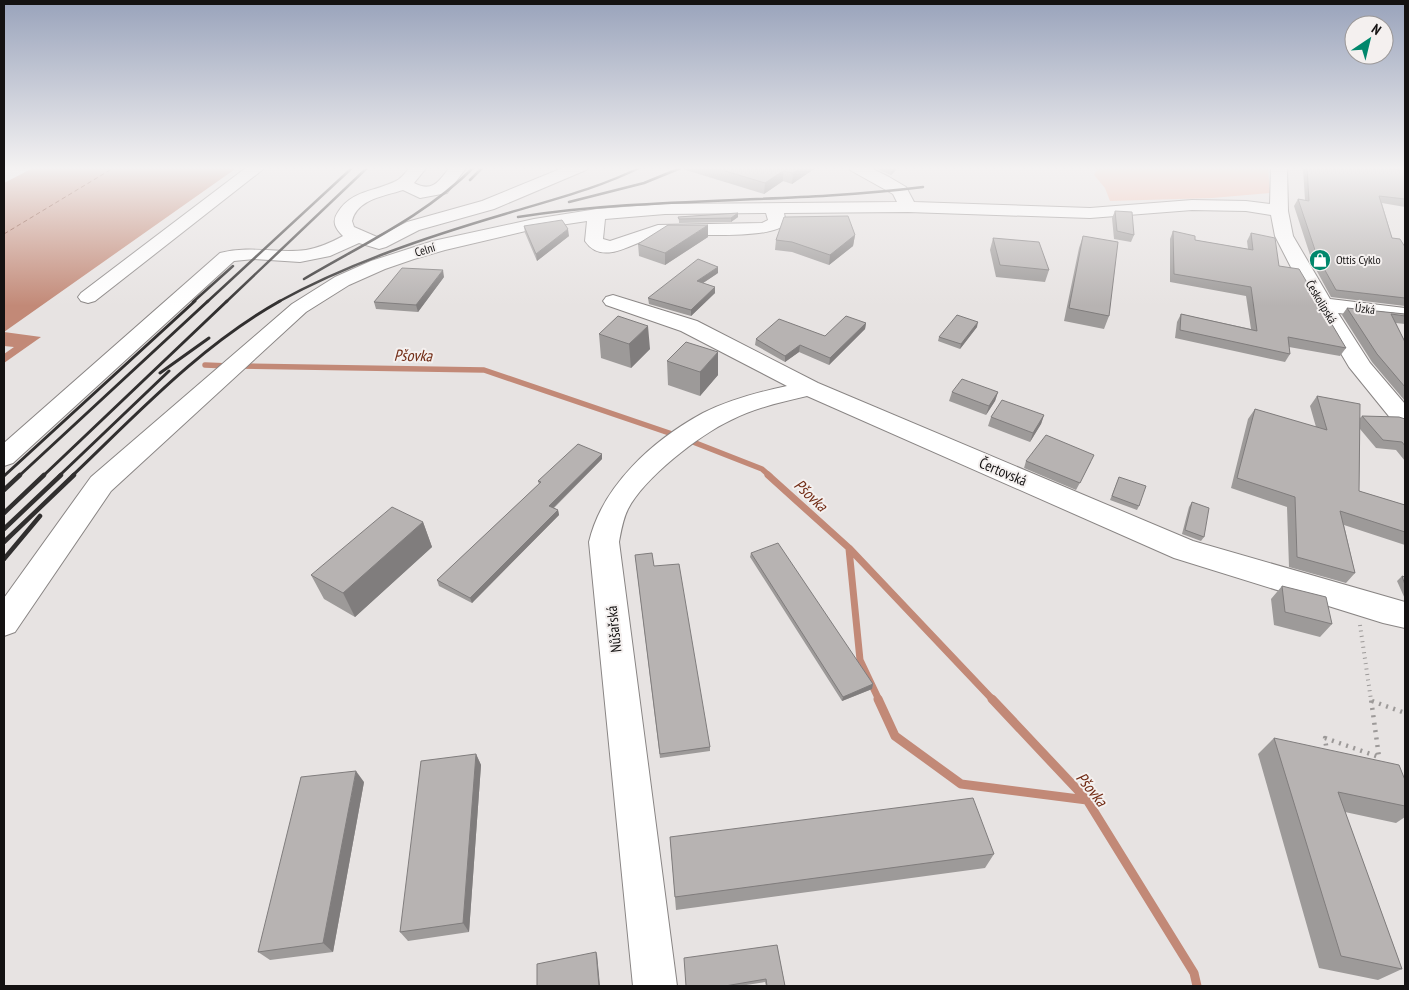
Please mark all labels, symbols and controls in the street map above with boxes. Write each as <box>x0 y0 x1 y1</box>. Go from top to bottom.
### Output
north arrow <box>1344 15 1394 65</box>
text: N <box>1368 20 1385 39</box>
street label: Celní <box>413 239 437 260</box>
shop icon: Ottis Cyklo <box>1308 248 1332 272</box>
place label: Ottis Cyklo <box>1336 252 1381 267</box>
street label: Českolipská <box>1303 277 1340 326</box>
street label: Úzká <box>1354 300 1376 317</box>
water label: Pšovka <box>394 345 434 365</box>
street label: Čertovská <box>976 453 1030 490</box>
water label: Pšovka <box>790 475 833 516</box>
street label: Nůšařská <box>602 605 625 653</box>
water label: Pšovka <box>1072 768 1113 811</box>

